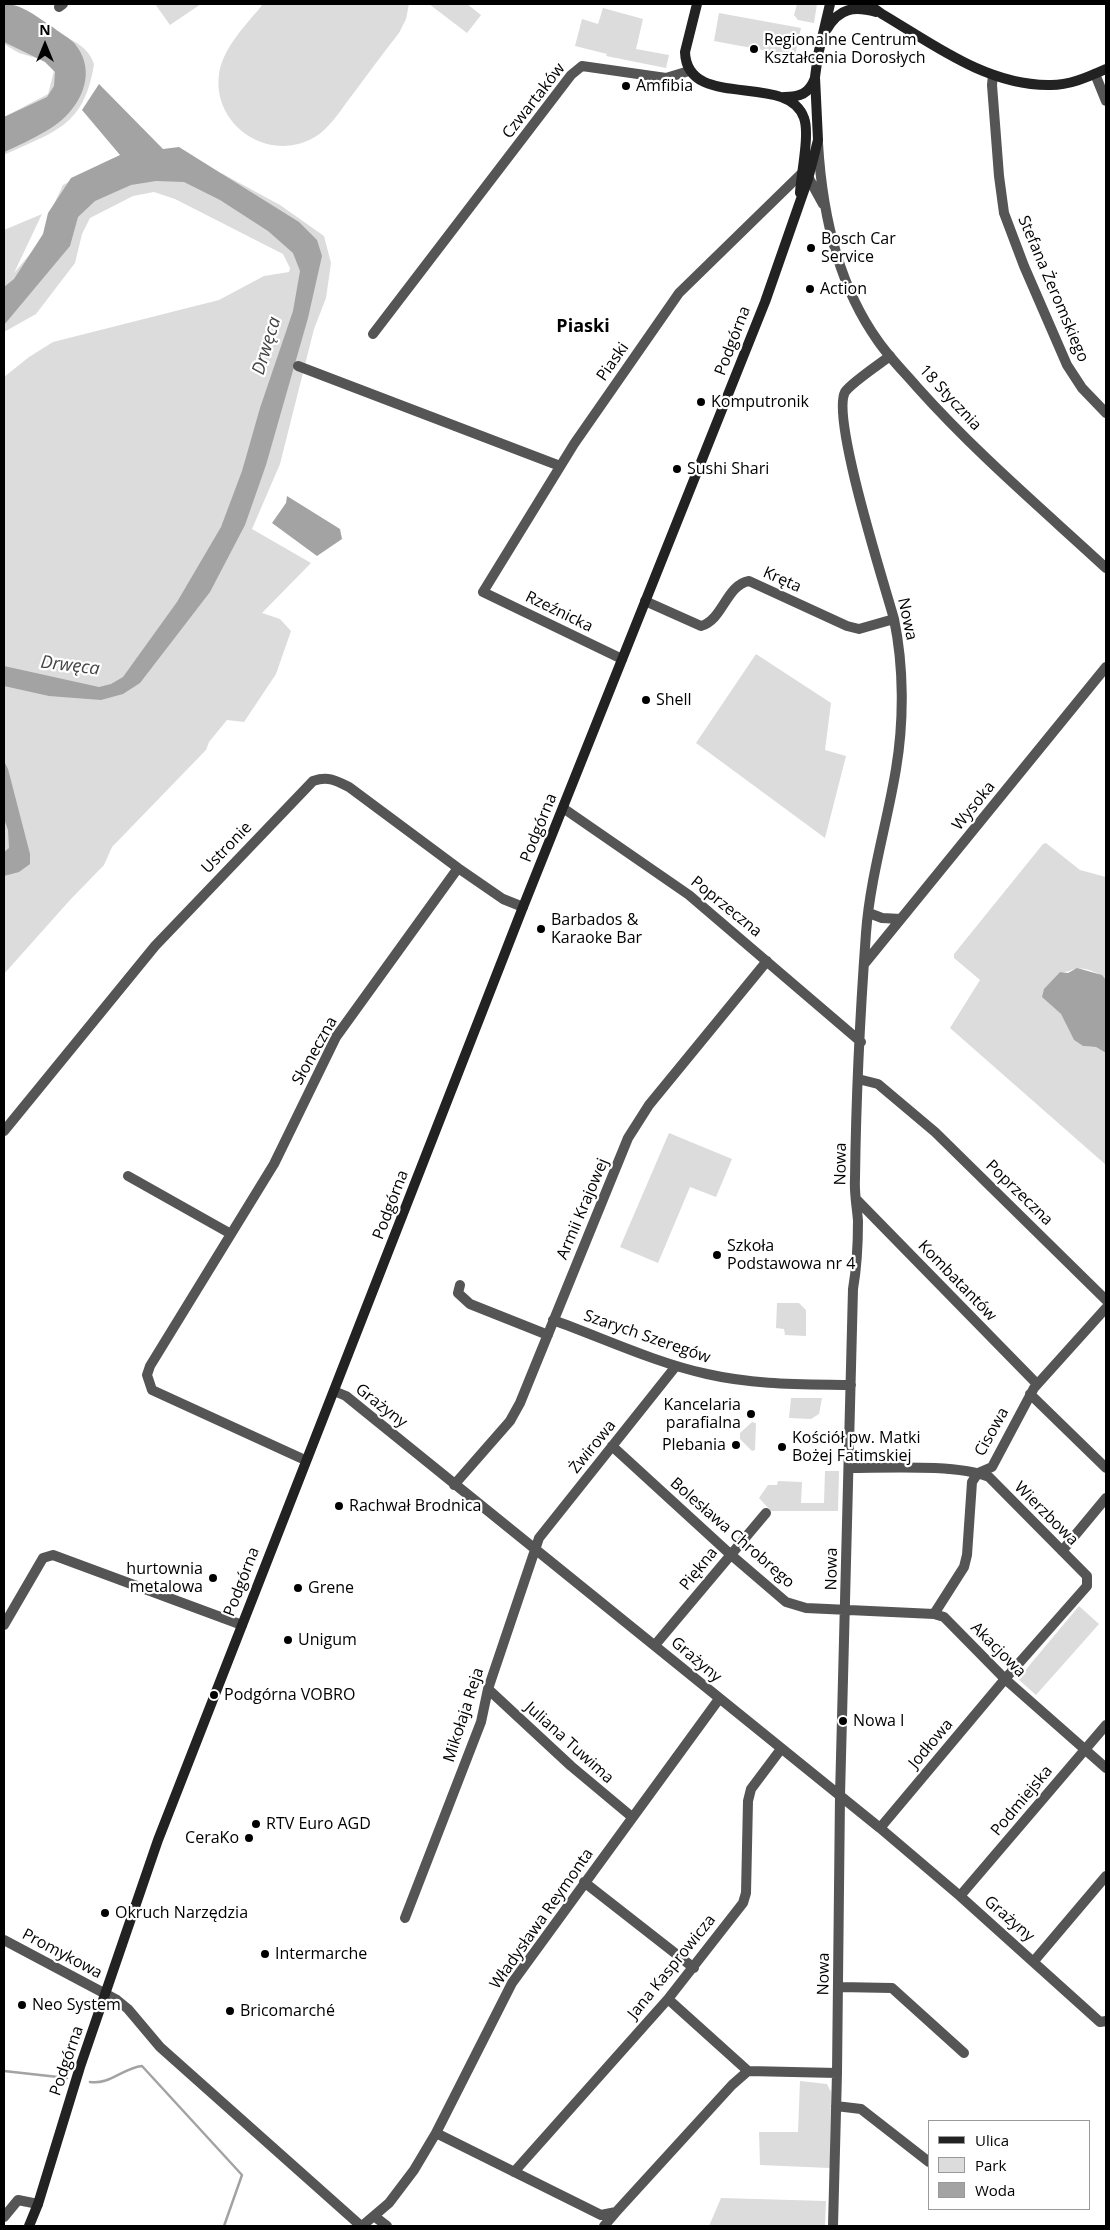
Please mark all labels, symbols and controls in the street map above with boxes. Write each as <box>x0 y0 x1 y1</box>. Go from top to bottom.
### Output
north arrow <box>20 20 70 70</box>
text: N <box>39 20 51 39</box>
place label: Regionalne Centrum Kształcenia Dorosłych <box>764 30 926 68</box>
marker: Regionalne Centrum Kształcenia Dorosłych <box>748 43 760 55</box>
street label: Czwartaków <box>499 59 569 143</box>
place label: Amfibia <box>636 76 693 96</box>
marker: Amfibia <box>620 80 632 92</box>
street label: Stefana Żeromskiego <box>1013 213 1093 365</box>
place label: Bosch Car Service <box>821 229 896 267</box>
marker: Bosch Car Service <box>805 242 817 254</box>
place label: Action <box>820 279 867 299</box>
marker: Action <box>804 283 816 295</box>
street label: Podgórna <box>711 304 755 378</box>
water label: Drwęca <box>248 314 286 378</box>
district label: Piaski <box>556 316 610 338</box>
street label: Piaski <box>593 339 633 385</box>
street label: 18 Stycznia <box>915 361 985 435</box>
place label: Komputronik <box>711 392 809 412</box>
marker: Komputronik <box>695 396 707 408</box>
place label: Sushi Shari <box>687 459 769 479</box>
marker: Sushi Shari <box>671 463 683 475</box>
street label: Kręta <box>760 563 804 597</box>
street label: Rzeźnicka <box>522 587 596 637</box>
street label: Nowa <box>893 596 921 642</box>
water label: Drwęca <box>39 652 101 680</box>
place label: Shell <box>656 690 692 710</box>
marker: Shell <box>640 694 652 706</box>
street label: Wysoka <box>948 778 1000 834</box>
street label: Podgórna <box>517 791 561 865</box>
street label: Ustronie <box>198 818 256 878</box>
street label: Poprzeczna <box>687 873 765 941</box>
place label: Barbados & Karaoke Bar <box>551 910 642 948</box>
marker: Barbados & Karaoke Bar <box>535 923 547 935</box>
street label: Słoneczna <box>288 1014 342 1088</box>
street label: Nowa <box>831 1142 851 1186</box>
street label: Armii Krajowej <box>553 1156 613 1262</box>
street label: Poprzeczna <box>981 1156 1057 1230</box>
street label: Podgórna <box>369 1168 413 1242</box>
place label: Szkoła Podstawowa nr 4 <box>727 1236 855 1274</box>
street label: Kombatantów <box>914 1237 1000 1325</box>
marker: Szkoła Podstawowa nr 4 <box>711 1249 723 1261</box>
street label: Szarych Szeregów <box>581 1306 713 1368</box>
street label: Grażyny <box>351 1380 411 1432</box>
place label: Kancelaria parafialna <box>663 1395 741 1433</box>
street label: Cisowa <box>971 1404 1013 1460</box>
marker: Kancelaria parafialna <box>745 1408 757 1420</box>
street label: Żwirowa <box>566 1416 620 1478</box>
place label: Kościół pw. Matki Bożej Fatimskiej <box>792 1428 921 1466</box>
place label: Plebania <box>662 1435 726 1455</box>
marker: Plebania <box>730 1439 742 1451</box>
marker: Kościół pw. Matki Bożej Fatimskiej <box>776 1441 788 1453</box>
street label: Bolesława Chrobrego <box>666 1474 798 1592</box>
street label: Wierzbowa <box>1010 1478 1082 1550</box>
place label: Rachwał Brodnica <box>349 1496 481 1516</box>
marker: Rachwał Brodnica <box>333 1500 345 1512</box>
street label: Piękna <box>676 1544 722 1594</box>
street label: Podgórna <box>220 1545 264 1619</box>
street label: Nowa <box>822 1547 842 1591</box>
place label: hurtownia metalowa <box>126 1559 203 1597</box>
marker: hurtownia metalowa <box>207 1572 219 1584</box>
place label: Grene <box>308 1578 354 1598</box>
marker: Grene <box>292 1582 304 1594</box>
street label: Akacjowa <box>966 1618 1030 1682</box>
place label: Unigum <box>298 1630 357 1650</box>
street label: Grażyny <box>667 1633 725 1687</box>
marker: Unigum <box>282 1634 294 1646</box>
street label: Mikołaja Reja <box>440 1665 488 1765</box>
place label: Podgórna VOBRO <box>224 1685 355 1705</box>
marker: Podgórna VOBRO <box>208 1689 220 1701</box>
street label: Juliana Tuwima <box>521 1698 617 1788</box>
place label: Nowa I <box>853 1711 905 1731</box>
marker: Nowa I <box>837 1715 849 1727</box>
street label: Jodłowa <box>905 1715 957 1773</box>
street label: Podmiejska <box>987 1762 1057 1840</box>
place label: RTV Euro AGD <box>266 1814 371 1834</box>
marker: RTV Euro AGD <box>250 1818 262 1830</box>
place label: CeraKo <box>185 1828 239 1848</box>
marker: CeraKo <box>243 1832 255 1844</box>
street label: Władysława Reymonta <box>486 1845 598 1993</box>
street label: Grażyny <box>980 1892 1038 1946</box>
place label: Okruch Narzędzia <box>115 1903 248 1923</box>
marker: Okruch Narzędzia <box>99 1907 111 1919</box>
street label: Jana Kasprowicza <box>624 1911 720 2023</box>
street label: Promykowa <box>19 1925 105 1983</box>
place label: Intermarche <box>275 1944 367 1964</box>
marker: Intermarche <box>259 1948 271 1960</box>
street label: Nowa <box>814 1952 834 1996</box>
place label: Neo System <box>32 1995 121 2015</box>
marker: Neo System <box>16 1999 28 2011</box>
place label: Bricomarché <box>240 2001 335 2021</box>
marker: Bricomarché <box>224 2005 236 2017</box>
street label: Podgórna <box>46 2024 88 2098</box>
legend <box>928 2120 1090 2210</box>
text: Ulica <box>975 2130 1009 2150</box>
text: Park <box>975 2155 1006 2175</box>
text: Woda <box>975 2180 1015 2200</box>

